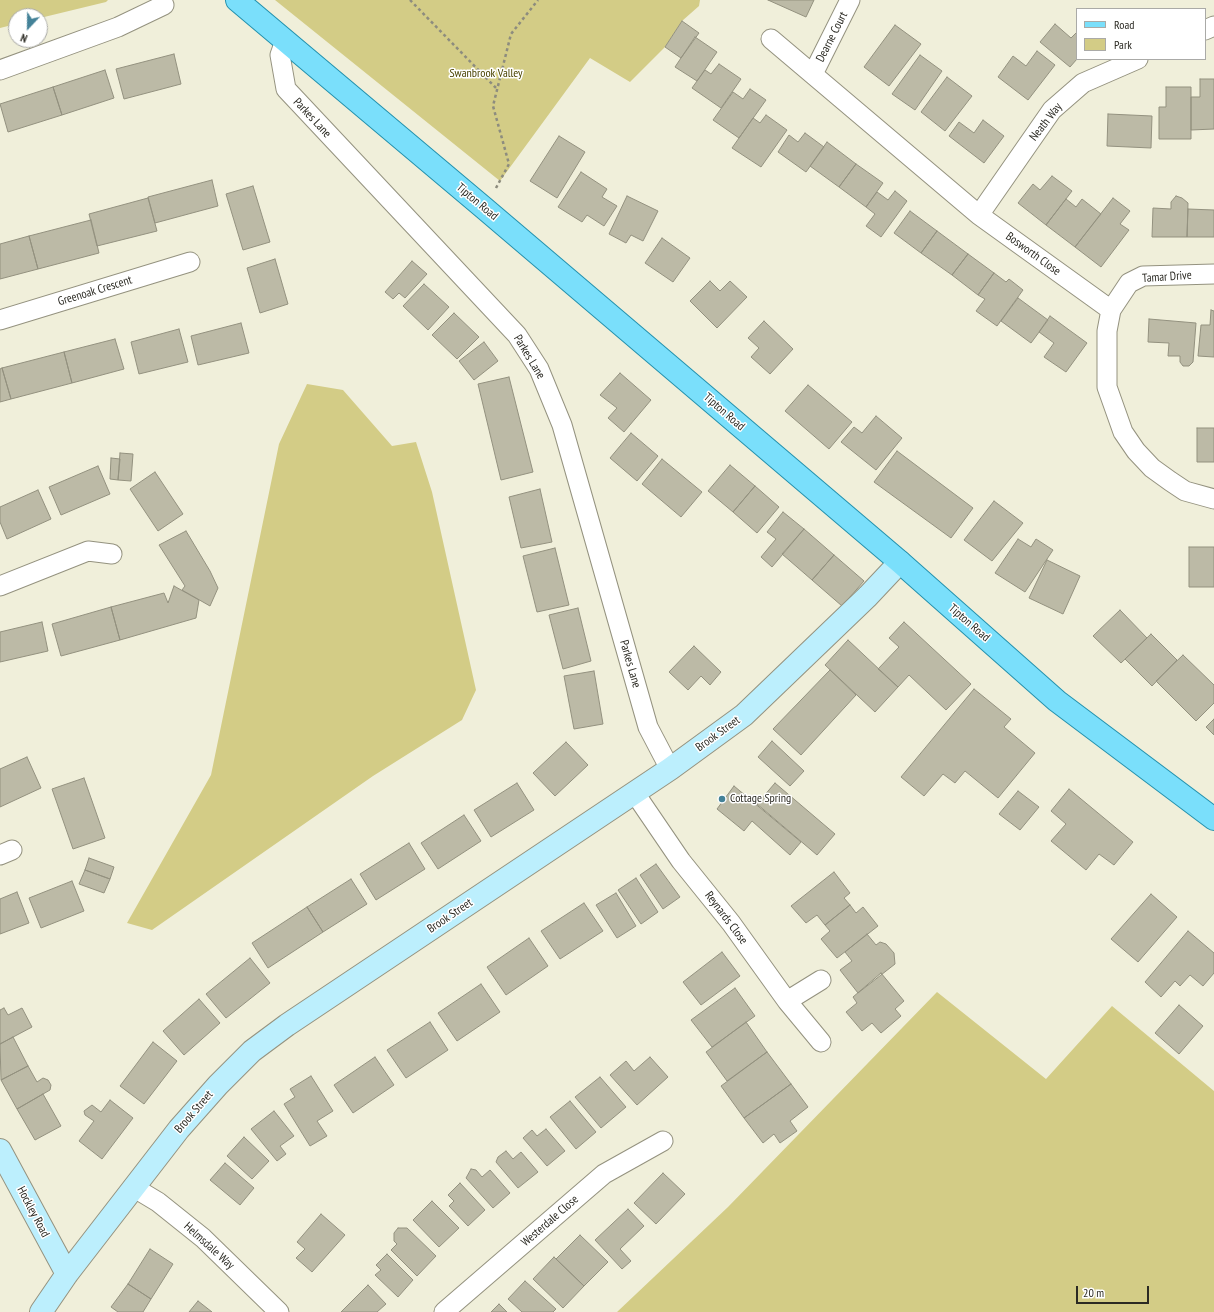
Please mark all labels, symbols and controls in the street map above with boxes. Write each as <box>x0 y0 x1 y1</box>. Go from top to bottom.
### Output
north arrow <box>8 8 48 48</box>
legend <box>1076 8 1206 60</box>
street label: Dearne Court <box>813 9 851 65</box>
text: Road <box>1114 17 1134 32</box>
text: N <box>19 31 29 46</box>
text: Park <box>1114 37 1132 52</box>
park label: Swanbrook Valley <box>449 67 523 81</box>
street label: Parkes Lane <box>290 95 334 141</box>
street label: Neath Way <box>1027 100 1065 144</box>
street label: Tipton Road <box>453 180 501 224</box>
street label: Bosworth Close <box>1003 229 1063 279</box>
street label: Tamar Drive <box>1142 268 1192 286</box>
street label: Greenoak Crescent <box>56 273 134 309</box>
street label: Parkes Lane <box>510 332 548 382</box>
street label: Tipton Road <box>700 390 748 434</box>
street label: Tipton Road <box>945 601 993 645</box>
street label: Parkes Lane <box>616 638 644 690</box>
street label: Brook Street <box>693 713 743 755</box>
place label: Cottage Spring <box>730 792 791 806</box>
marker: Cottage Spring <box>717 794 727 804</box>
street label: Reynards Close <box>702 889 750 947</box>
street label: Brook Street <box>425 896 475 936</box>
street label: Brook Street <box>172 1088 216 1136</box>
street label: Hockley Road <box>14 1184 52 1240</box>
street label: Westerdale Close <box>519 1192 581 1250</box>
street label: Helmsdale Way <box>181 1219 237 1273</box>
scale bar <box>1078 1278 1151 1304</box>
text: 20 m <box>1083 1285 1104 1300</box>

